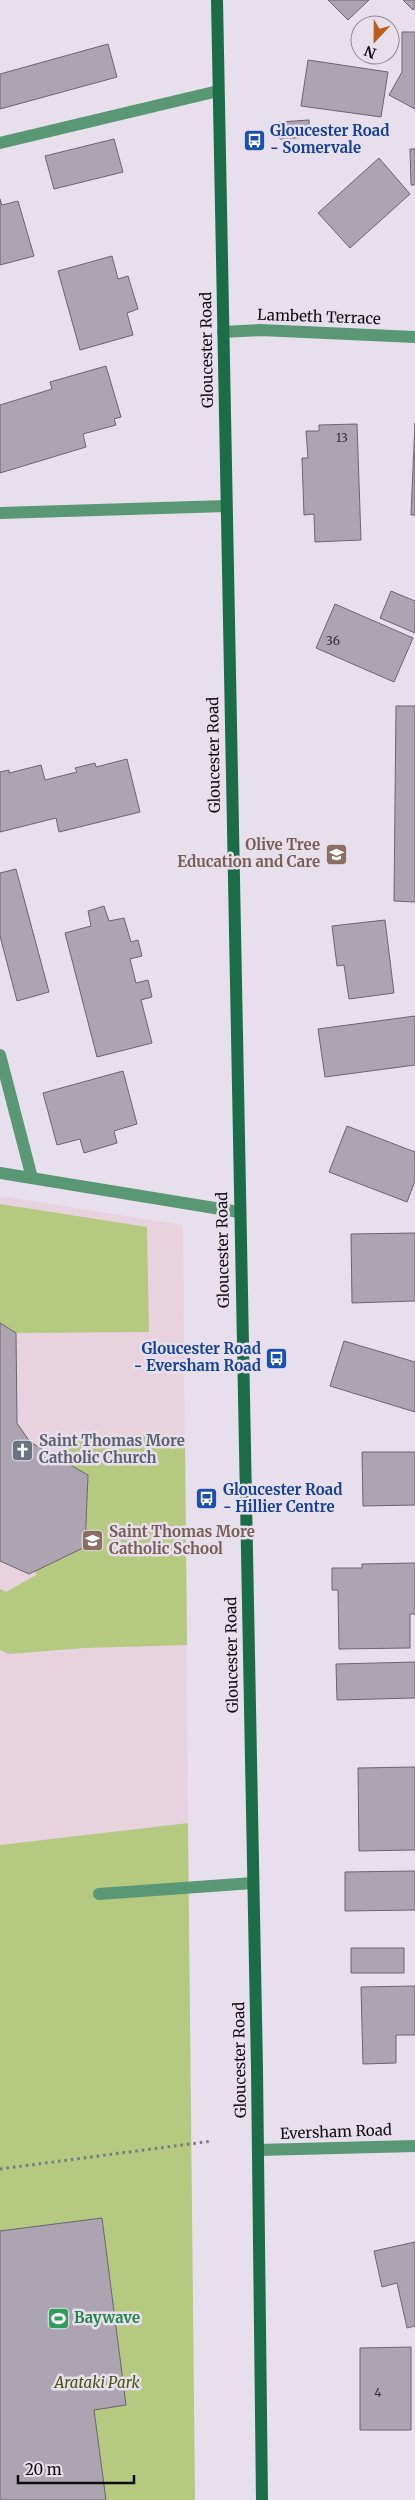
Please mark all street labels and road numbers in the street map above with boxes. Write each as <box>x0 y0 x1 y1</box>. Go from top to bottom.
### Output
street label: Gloucester Road <box>196 292 217 408</box>
street label: Lambeth Terrace <box>257 305 381 328</box>
street label: Gloucester Road <box>203 697 224 813</box>
street label: Gloucester Road <box>212 1192 233 1308</box>
street label: Gloucester Road <box>221 1597 242 1713</box>
street label: Gloucester Road <box>229 2002 250 2118</box>
street label: Eversham Road <box>280 2120 392 2143</box>

